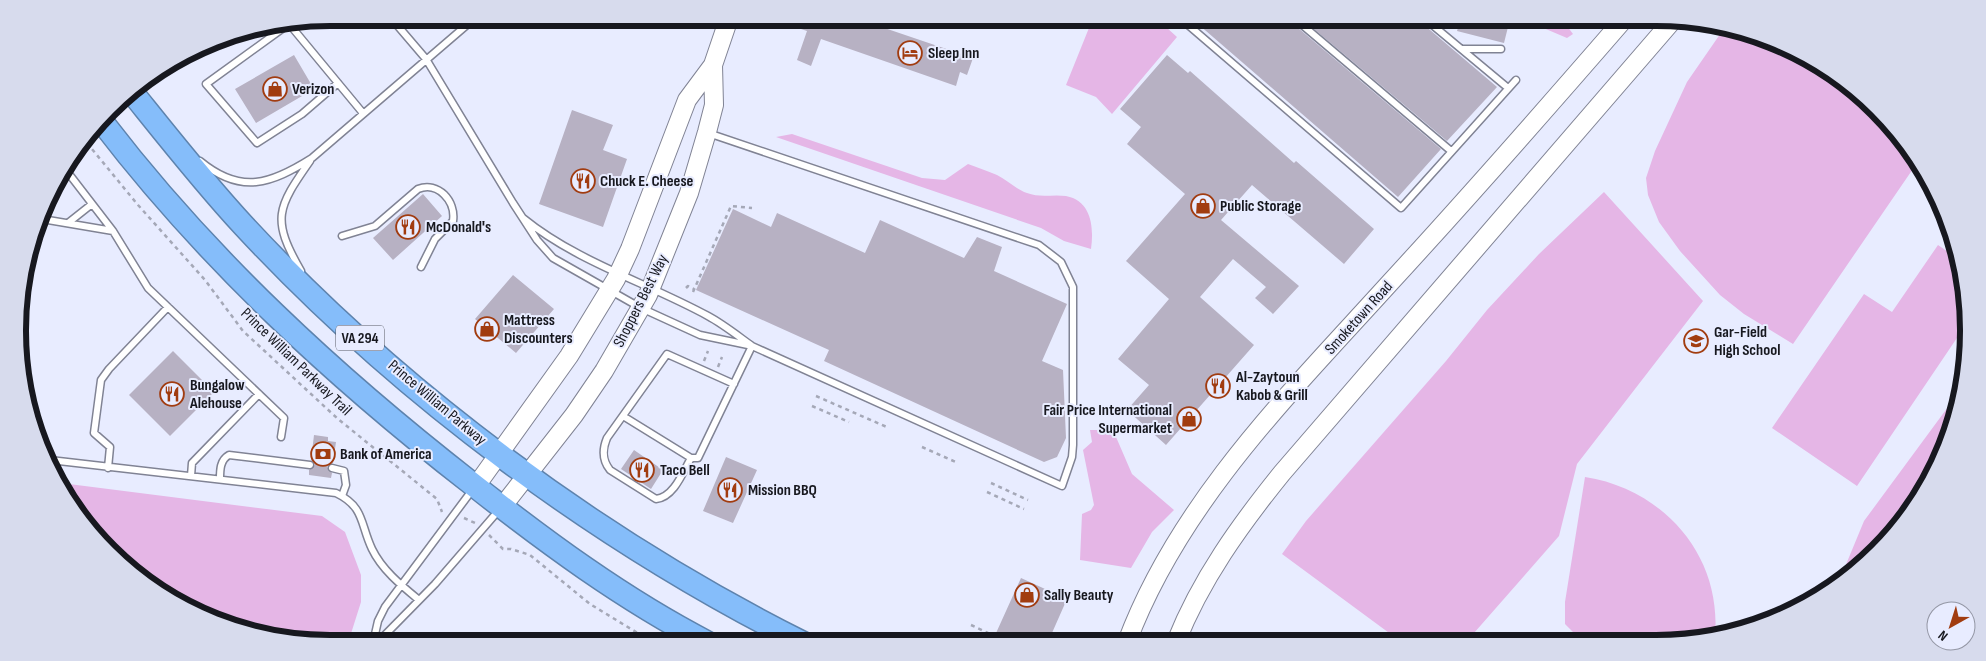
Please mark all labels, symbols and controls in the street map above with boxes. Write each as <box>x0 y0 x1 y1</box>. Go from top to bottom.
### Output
hotel icon: Sleep Inn <box>897 40 923 66</box>
place label: Sleep Inn <box>928 44 979 63</box>
shop icon: Verizon <box>262 76 288 102</box>
place label: Verizon <box>292 80 334 99</box>
restaurant icon: Chuck E. Cheese <box>570 168 596 194</box>
place label: Chuck E. Cheese <box>600 172 694 191</box>
shop icon: Public Storage <box>1190 193 1216 219</box>
place label: Public Storage <box>1220 197 1301 216</box>
restaurant icon: McDonald's <box>395 214 421 240</box>
place label: McDonald's <box>426 218 491 237</box>
street label: Shoppers Best Way <box>609 251 673 351</box>
street label: Smoketown Road <box>1321 277 1397 359</box>
street label: Prince William Parkway Trail <box>237 304 355 420</box>
place label: Mattress Discounters <box>504 311 573 348</box>
shop icon: Mattress Discounters <box>474 316 500 342</box>
place label: Gar-Field High School <box>1714 323 1780 360</box>
road number: VA 294 <box>336 326 384 350</box>
school or university icon: Gar-Field High School <box>1683 328 1709 354</box>
street label: Prince William Parkway <box>384 356 490 450</box>
place label: Al-Zaytoun Kabob & Grill <box>1235 368 1308 405</box>
restaurant icon: Al-Zaytoun Kabob & Grill <box>1205 373 1231 399</box>
place label: Bungalow Alehouse <box>189 376 245 413</box>
restaurant icon: Bungalow Alehouse <box>159 381 185 407</box>
place label: Fair Price International Supermarket <box>1043 401 1172 438</box>
shop icon: Fair Price International Supermarket <box>1176 406 1202 432</box>
bank icon: Bank of America <box>310 441 336 467</box>
place label: Bank of America <box>340 445 432 464</box>
restaurant icon: Taco Bell <box>629 457 655 483</box>
place label: Taco Bell <box>660 461 710 480</box>
restaurant icon: Mission BBQ <box>717 477 743 503</box>
place label: Mission BBQ <box>748 481 817 500</box>
shop icon: Sally Beauty <box>1014 582 1040 608</box>
place label: Sally Beauty <box>1044 586 1114 605</box>
north arrow <box>1926 601 1976 651</box>
text: N <box>1935 627 1951 645</box>

